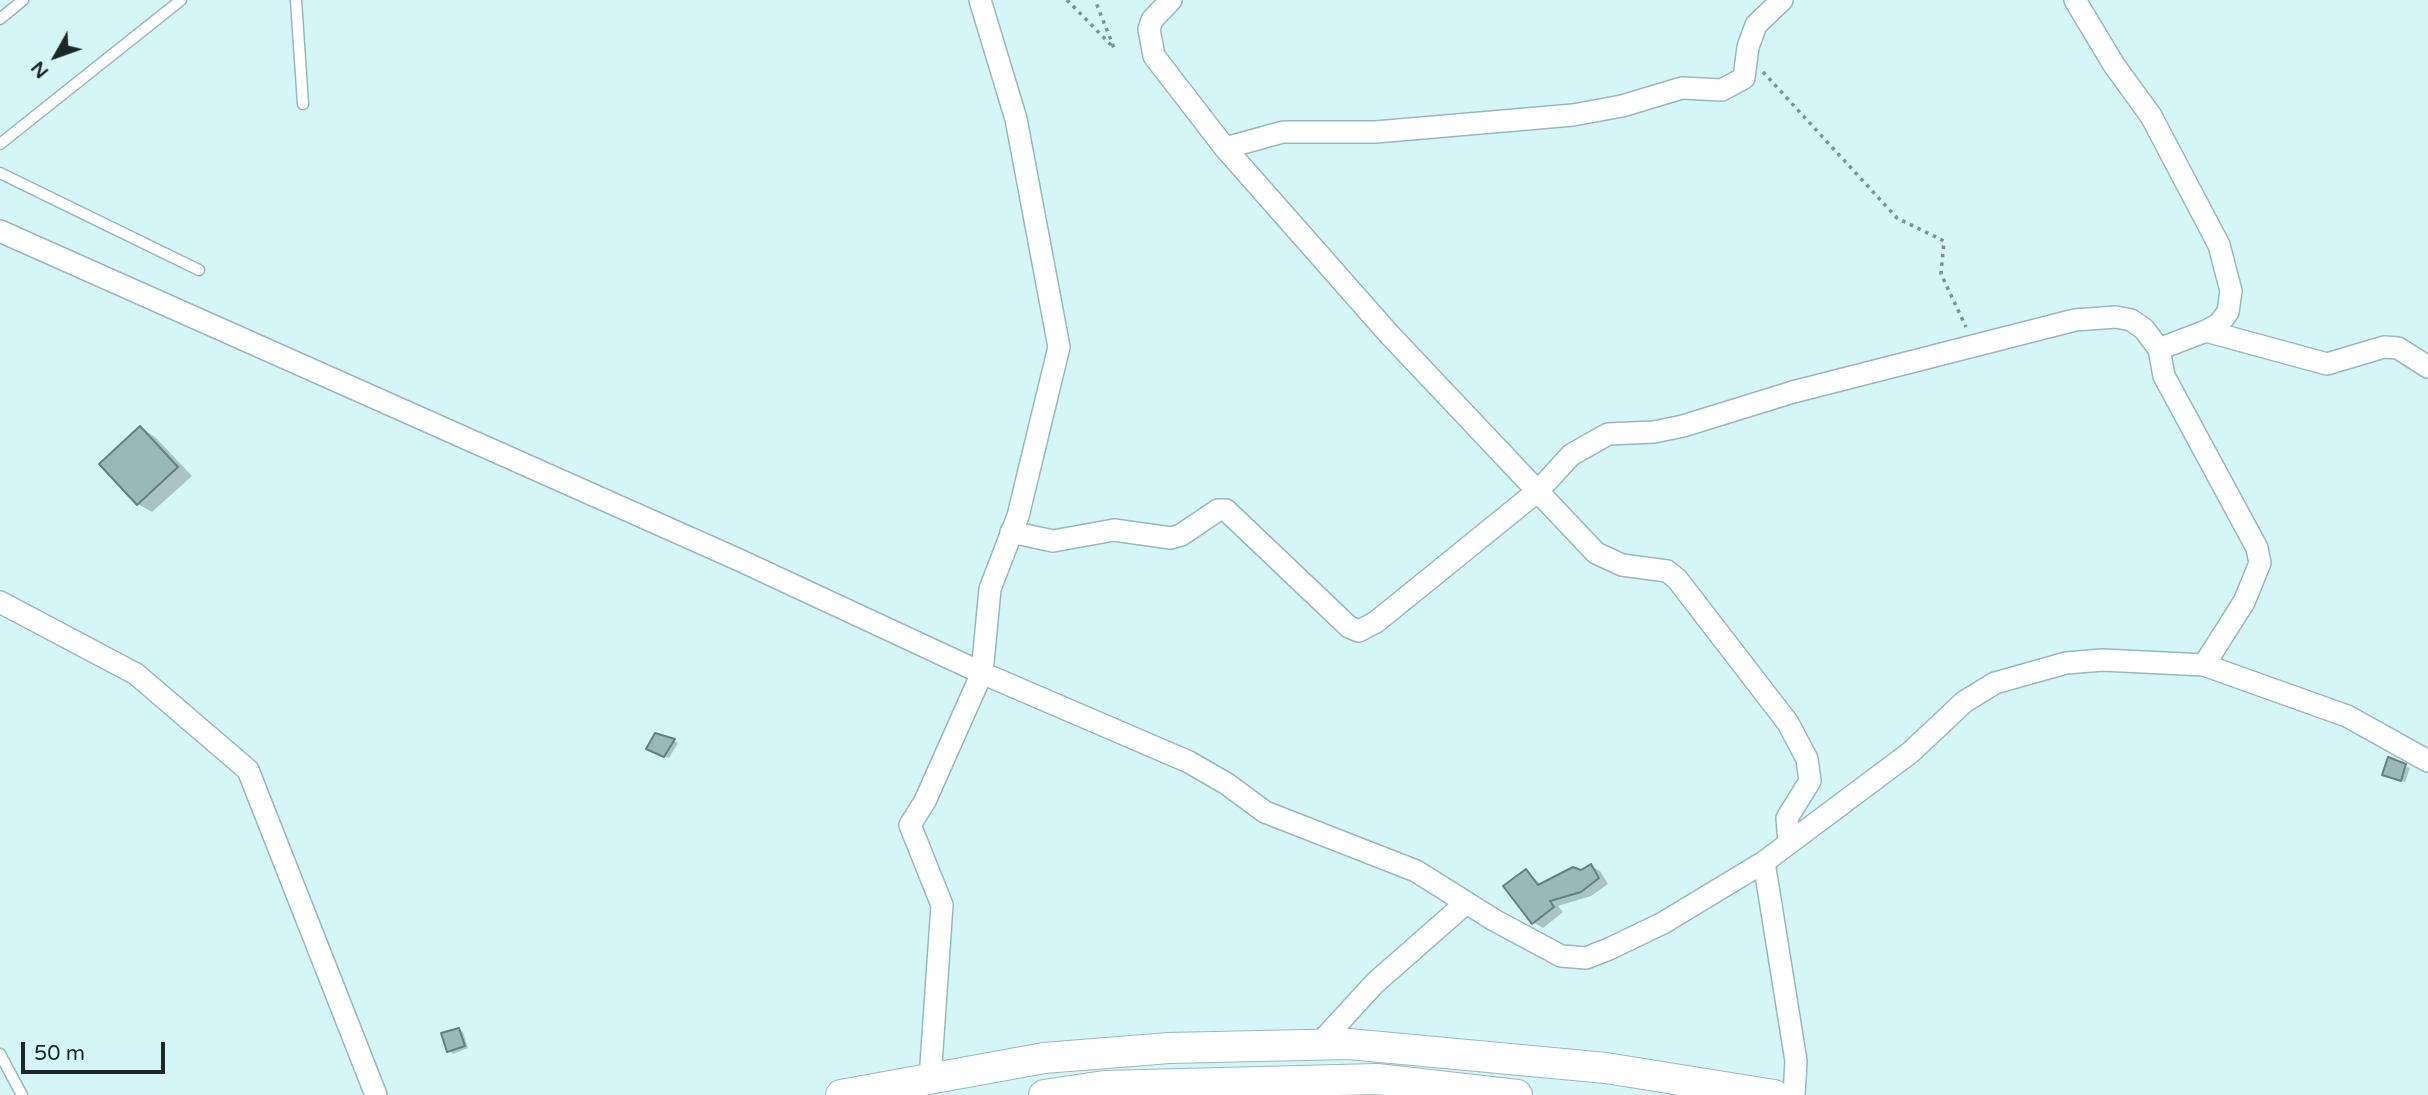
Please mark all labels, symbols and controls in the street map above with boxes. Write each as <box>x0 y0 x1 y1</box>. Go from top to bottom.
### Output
north arrow <box>21 21 91 91</box>
text: N <box>27 57 53 82</box>
scale bar <box>24 1028 168 1072</box>
text: 50 m <box>34 1041 85 1066</box>

